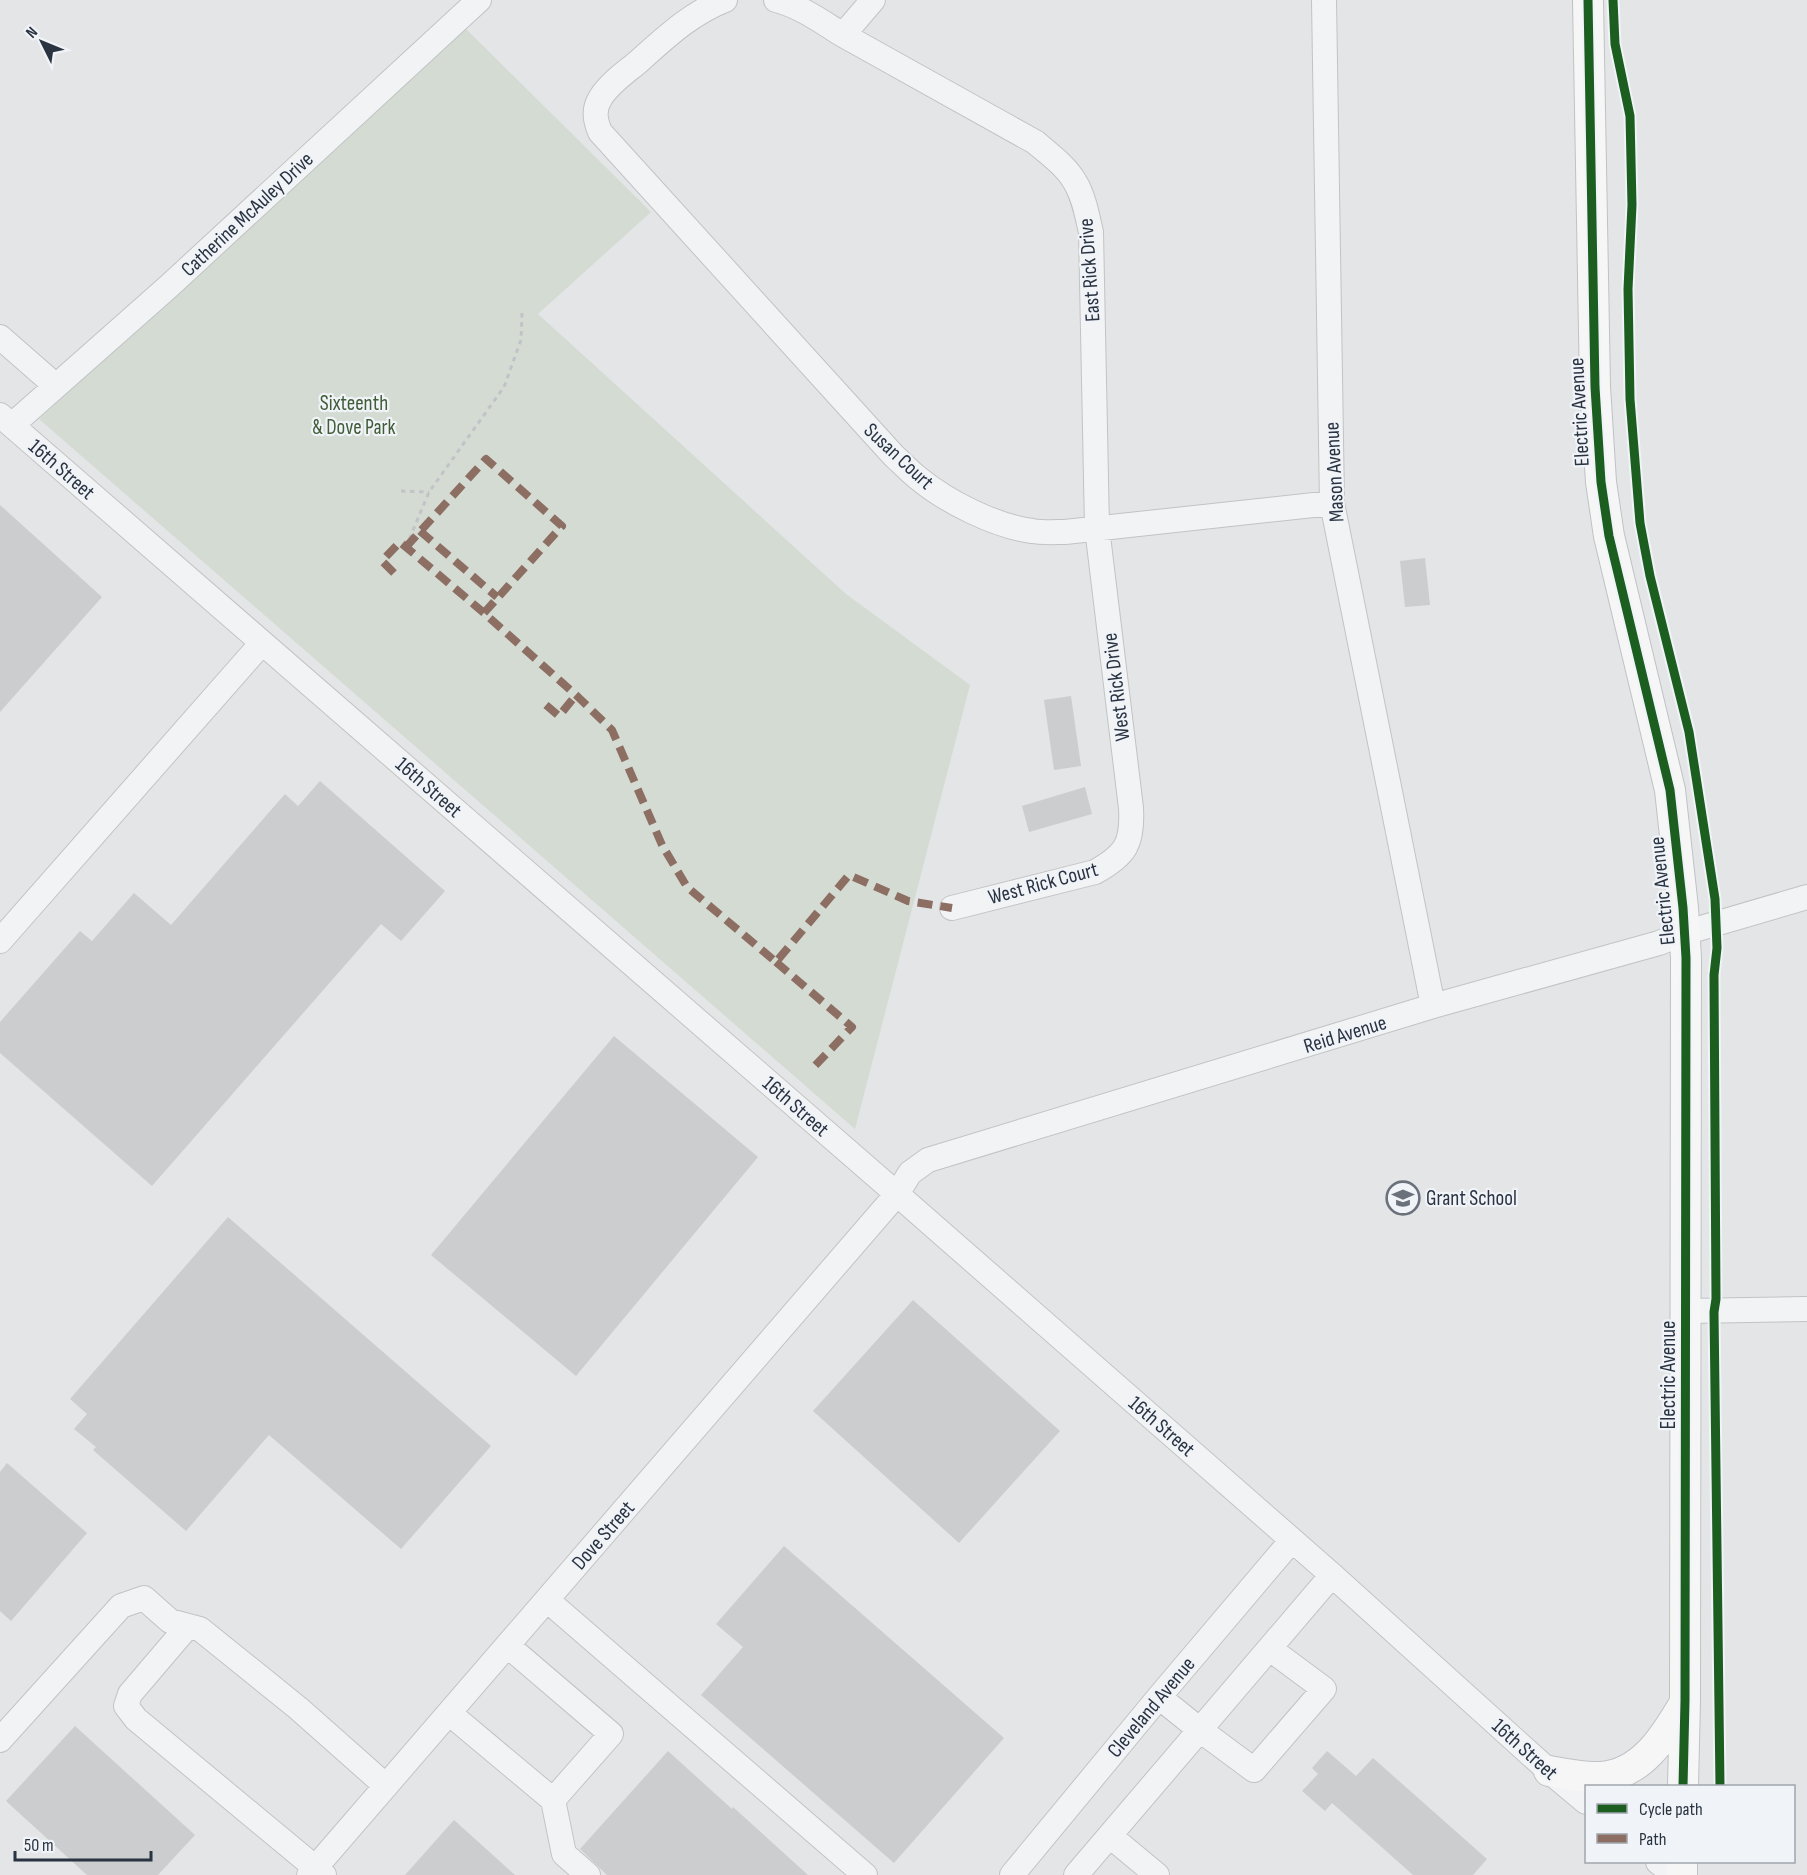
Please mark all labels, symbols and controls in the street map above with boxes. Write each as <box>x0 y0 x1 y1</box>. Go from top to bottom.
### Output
north arrow <box>12 12 72 72</box>
text: N <box>22 23 42 42</box>
street label: Catherine McAuley Drive <box>176 147 319 282</box>
street label: East Rick Drive <box>1073 217 1106 323</box>
street label: Electric Avenue <box>1564 357 1595 467</box>
park label: Sixteenth & Dove Park <box>312 391 396 440</box>
street label: Susan Court <box>859 418 939 495</box>
street label: Mason Avenue <box>1319 421 1350 523</box>
street label: 16th Street <box>23 434 100 505</box>
street label: West Rick Drive <box>1097 631 1136 743</box>
street label: 16th Street <box>390 752 467 823</box>
street label: Electric Avenue <box>1644 836 1681 946</box>
street label: West Rick Court <box>986 857 1101 910</box>
street label: Reid Avenue <box>1301 1010 1390 1059</box>
street label: 16th Street <box>757 1071 834 1142</box>
school or university icon: Grant School <box>1385 1180 1421 1216</box>
place label: Grant School <box>1426 1186 1517 1211</box>
street label: Electric Avenue <box>1656 1321 1681 1429</box>
street label: 16th Street <box>1123 1391 1200 1462</box>
street label: Dove Street <box>567 1496 640 1575</box>
street label: Cleveland Avenue <box>1102 1652 1201 1763</box>
street label: 16th Street <box>1487 1713 1563 1785</box>
legend <box>1585 1785 1795 1863</box>
text: Cycle path <box>1639 1799 1703 1820</box>
scale bar <box>15 1824 152 1862</box>
text: Path <box>1639 1829 1667 1850</box>
text: 50 m <box>24 1835 54 1856</box>

